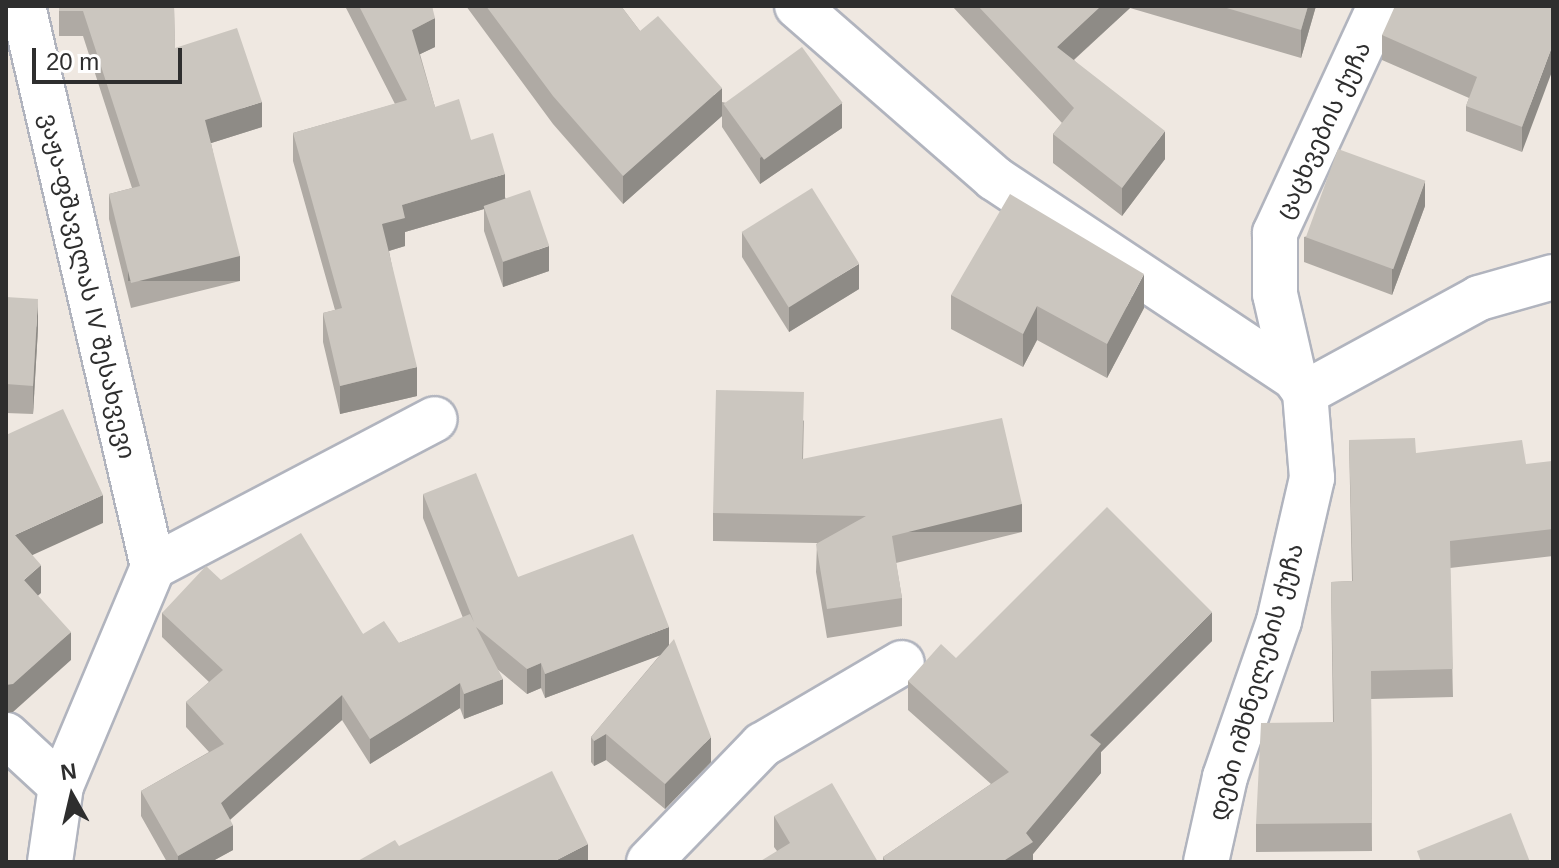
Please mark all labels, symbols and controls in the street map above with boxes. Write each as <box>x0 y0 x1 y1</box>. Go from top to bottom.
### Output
scale bar <box>36 32 186 82</box>
street label: ცაცხვების ქუჩა <box>1269 37 1377 223</box>
text: 20 m <box>46 48 99 75</box>
street label: ვაჟა-ფშაველას IV შესახვევი <box>34 110 142 462</box>
street label: დები იშხნელების ქუჩა <box>1203 540 1309 824</box>
north arrow <box>32 756 112 836</box>
text: N <box>59 758 78 785</box>

